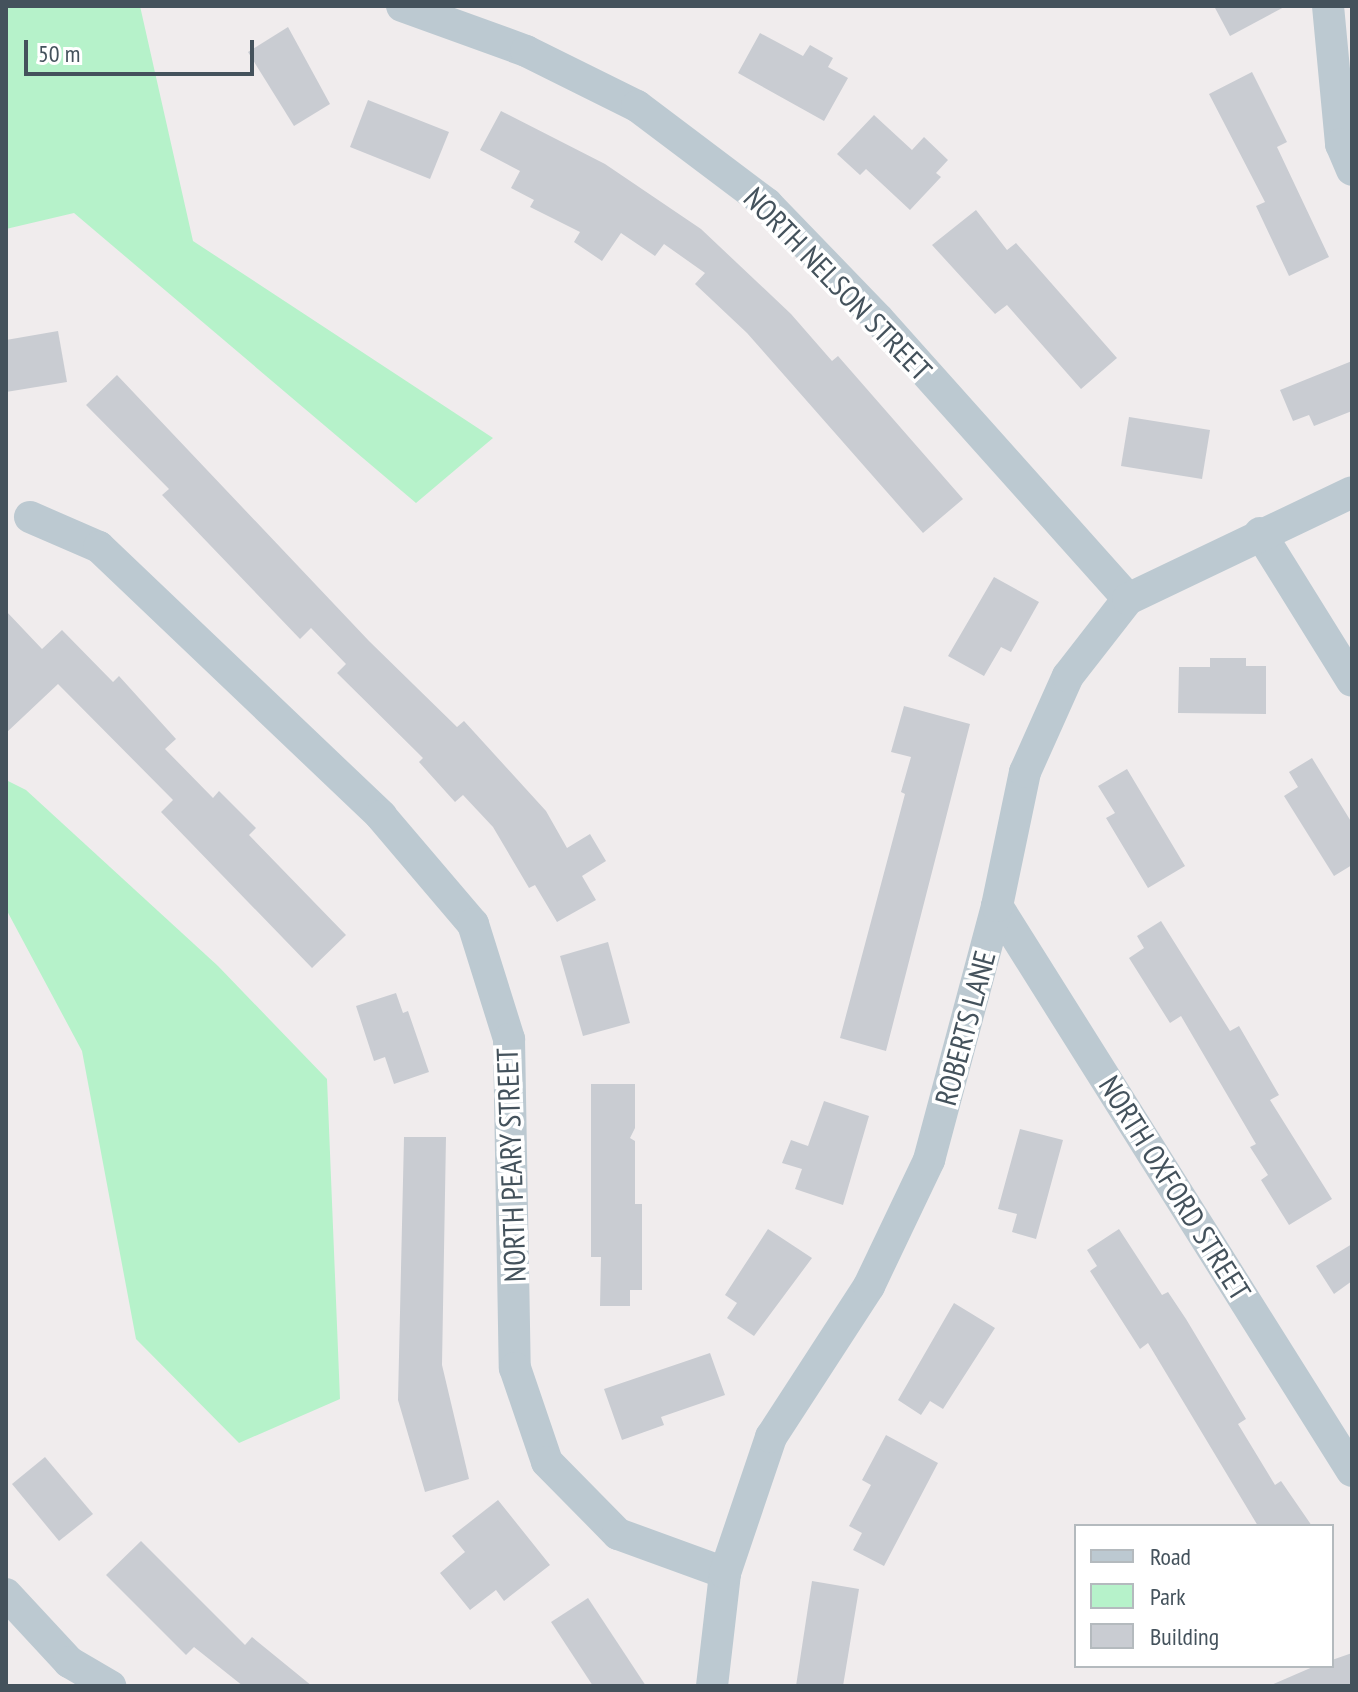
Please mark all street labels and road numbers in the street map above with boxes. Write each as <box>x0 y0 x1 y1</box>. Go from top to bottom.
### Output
street label: NORTH NELSON STREET <box>737 180 939 388</box>
street label: ROBERTS LANE <box>927 947 1003 1109</box>
street label: NORTH PEARY STREET <box>489 1047 533 1283</box>
street label: NORTH OXFORD STREET <box>1092 1069 1258 1307</box>

